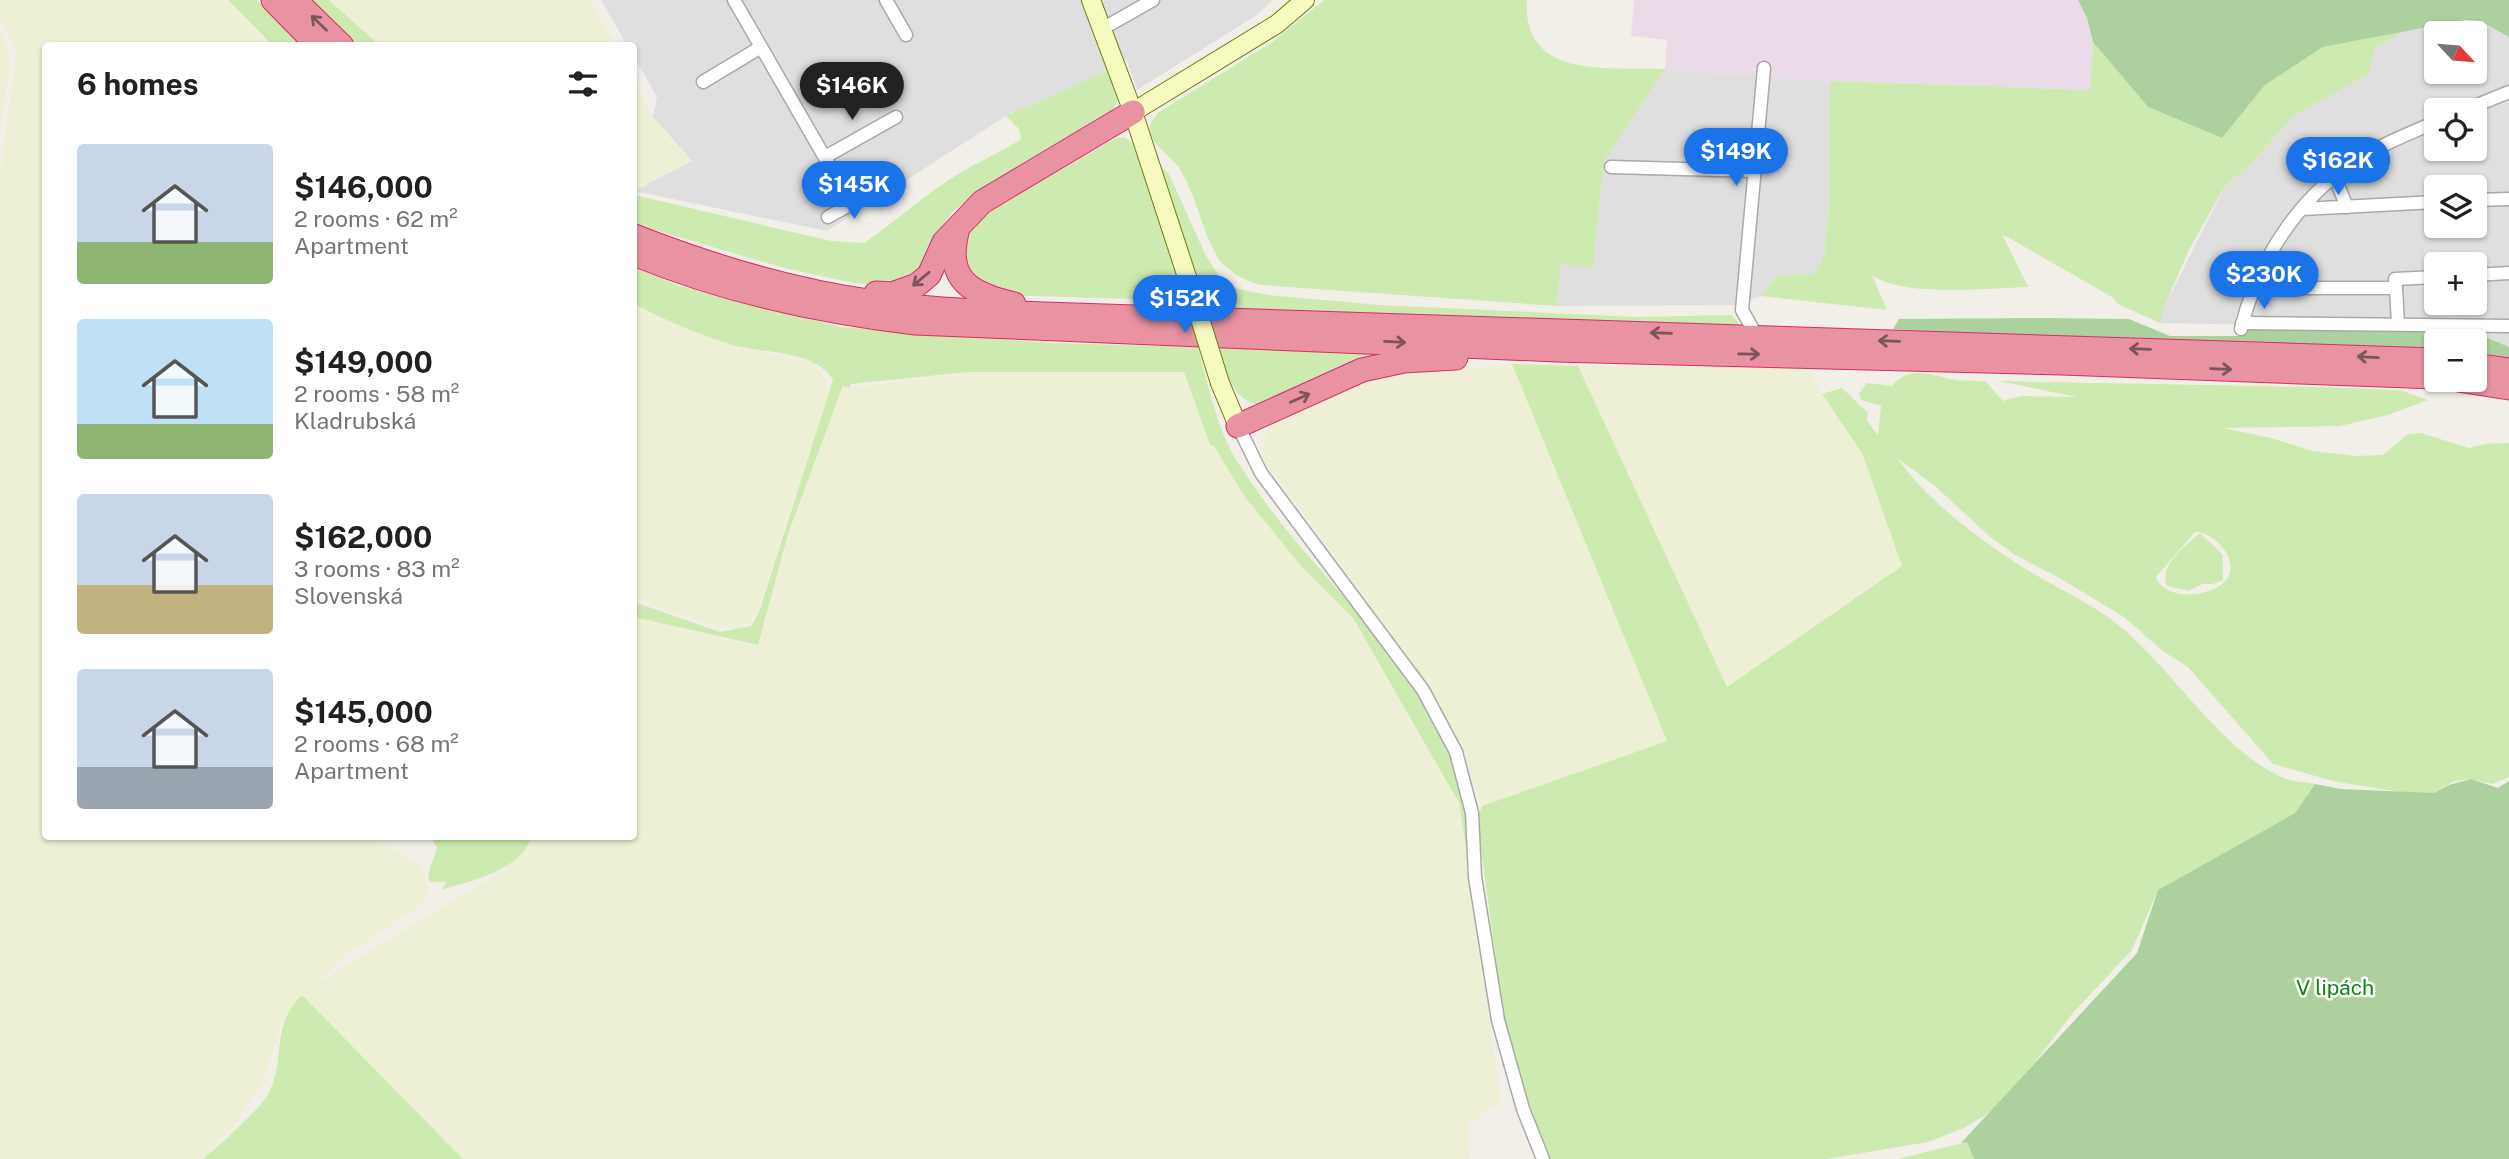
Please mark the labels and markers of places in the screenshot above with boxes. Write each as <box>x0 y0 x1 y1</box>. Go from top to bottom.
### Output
pin: $146K <box>803 62 901 122</box>
pin: $149K <box>1687 128 1785 188</box>
pin: $162K <box>2289 138 2387 197</box>
pin: $145K <box>805 162 903 221</box>
pin: $230K <box>2215 252 2313 311</box>
pin: $152K <box>1136 276 1234 335</box>

